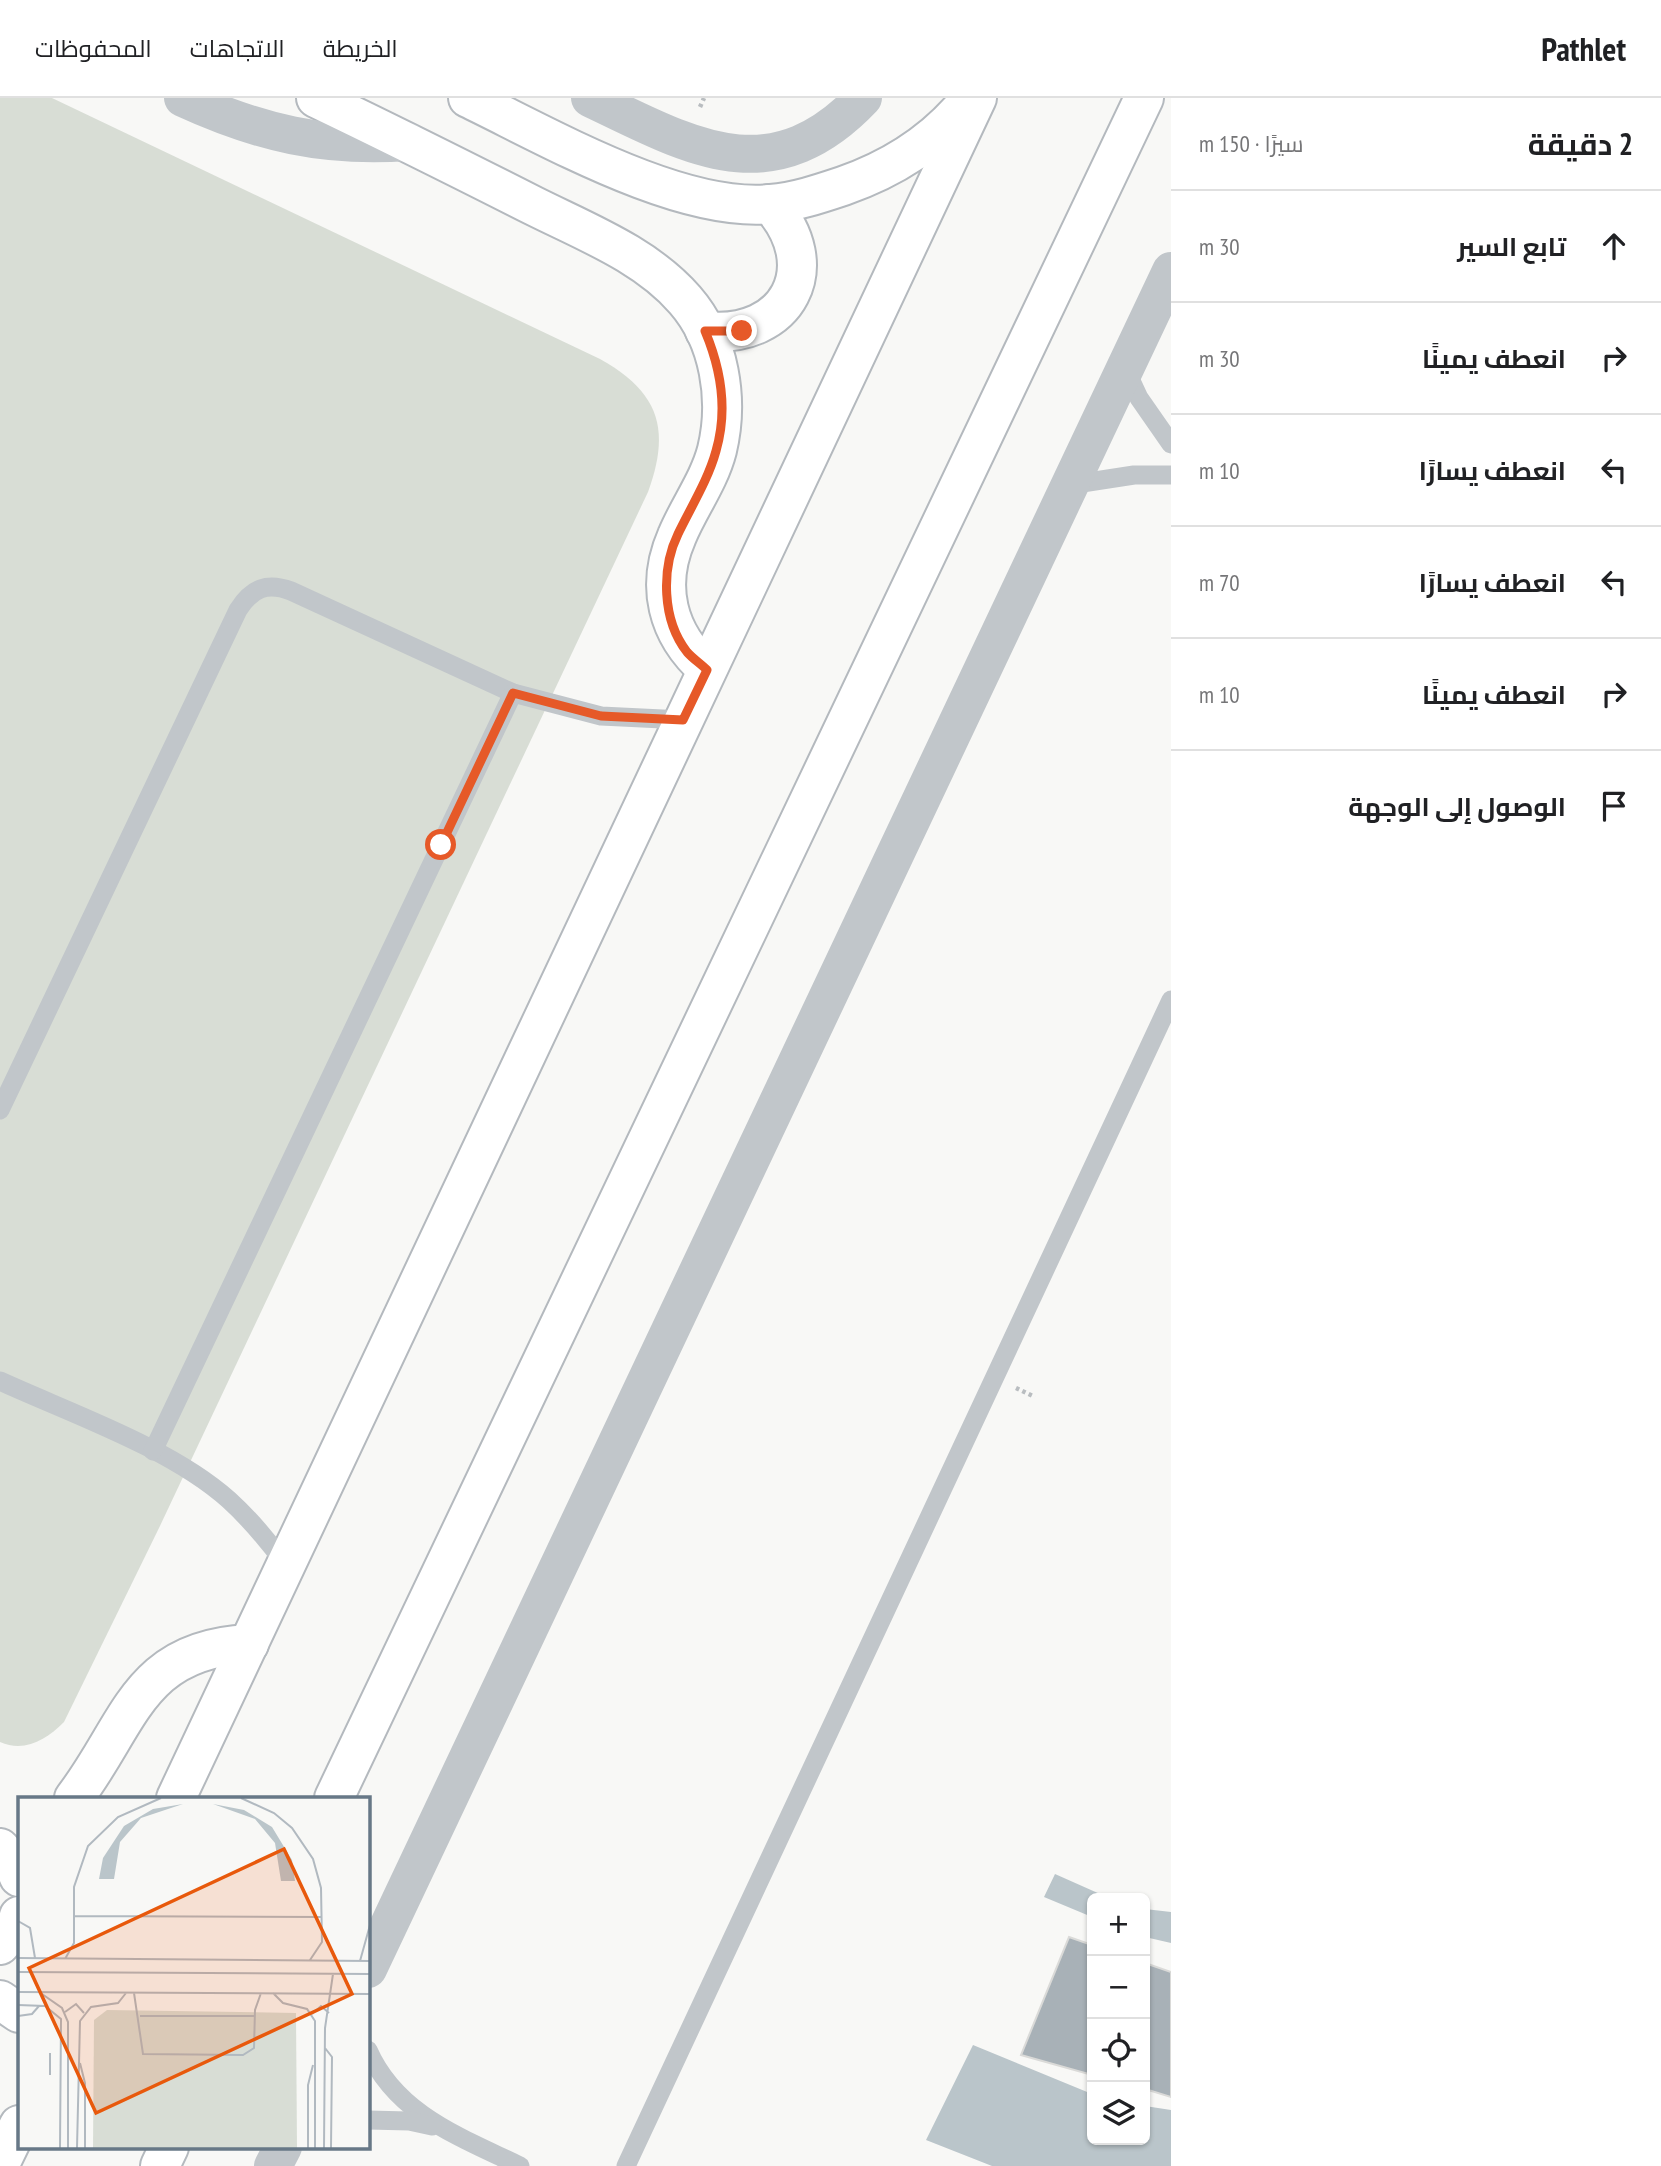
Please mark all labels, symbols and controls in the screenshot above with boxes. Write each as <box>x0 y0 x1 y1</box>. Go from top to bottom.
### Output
text: Pathlet <box>1541 27 1626 70</box>
text: المحفوظات <box>35 33 152 64</box>
text: الاتجاهات <box>190 33 285 64</box>
text: الخريطة <box>323 33 398 64</box>
text: 2 دقيقة <box>1528 124 1633 163</box>
text: سيرًا · 150 m <box>1199 129 1303 158</box>
icon: ahead <box>1595 227 1633 265</box>
text: تابع السير <box>1457 230 1566 263</box>
text: 30 m <box>1199 232 1240 261</box>
route end <box>726 315 757 346</box>
icon: right <box>1595 339 1633 377</box>
text: انعطف يمينًا <box>1422 342 1566 375</box>
text: 30 m <box>1199 344 1240 373</box>
icon: left <box>1595 451 1633 489</box>
text: انعطف يسارًا <box>1419 454 1566 487</box>
text: 10 m <box>1199 456 1240 485</box>
icon: left <box>1595 563 1633 601</box>
text: انعطف يسارًا <box>1419 566 1566 599</box>
text: 70 m <box>1199 568 1240 597</box>
icon: right <box>1595 675 1633 713</box>
text: انعطف يمينًا <box>1422 678 1566 711</box>
text: 10 m <box>1199 680 1240 709</box>
icon: arrive <box>1595 787 1633 825</box>
text: الوصول إلى الوجهة <box>1348 790 1566 823</box>
route start <box>425 829 456 860</box>
inset map <box>18 1797 369 2148</box>
map controls <box>1087 1893 1150 2145</box>
button: + <box>1087 1893 1150 1956</box>
button: − <box>1087 1956 1150 2019</box>
button: locate <box>1087 2019 1150 2082</box>
button: layers <box>1087 2082 1150 2145</box>

